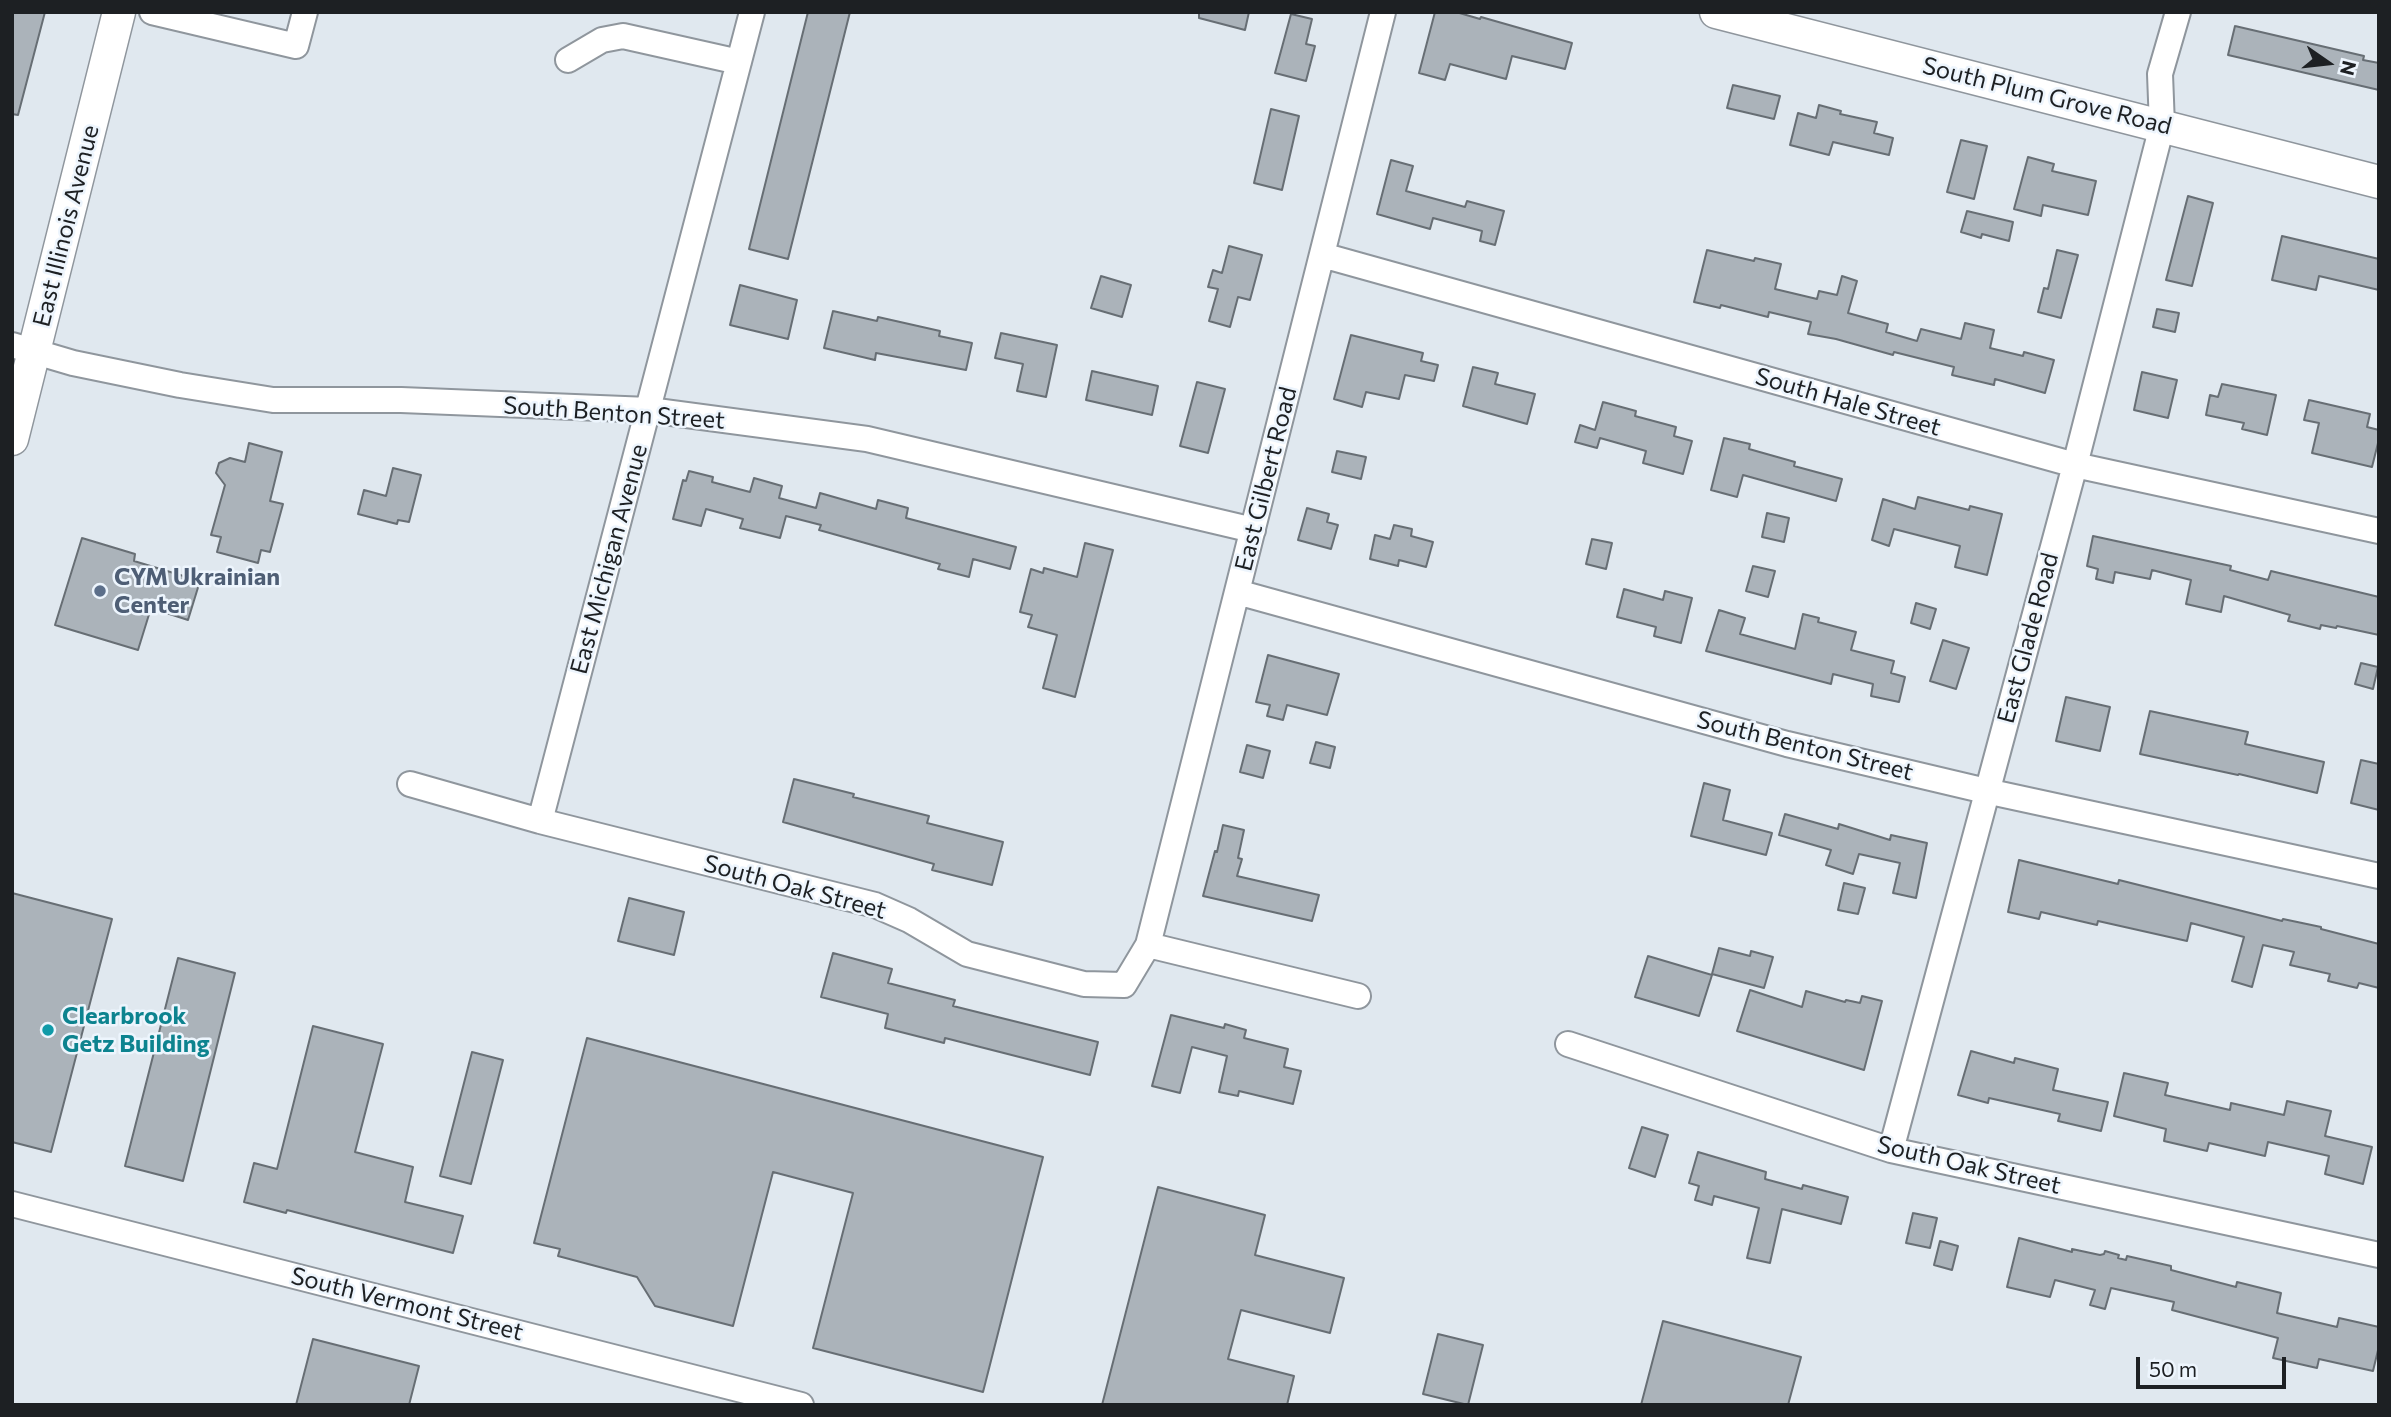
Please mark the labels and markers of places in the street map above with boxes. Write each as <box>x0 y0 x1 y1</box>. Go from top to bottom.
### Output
place label: CYM Ukrainian Center <box>114 563 280 619</box>
marker: CYM Ukrainian Center <box>92 583 108 599</box>
place label: Clearbrook Getz Building <box>62 1002 210 1058</box>
marker: Clearbrook Getz Building <box>40 1022 56 1038</box>

